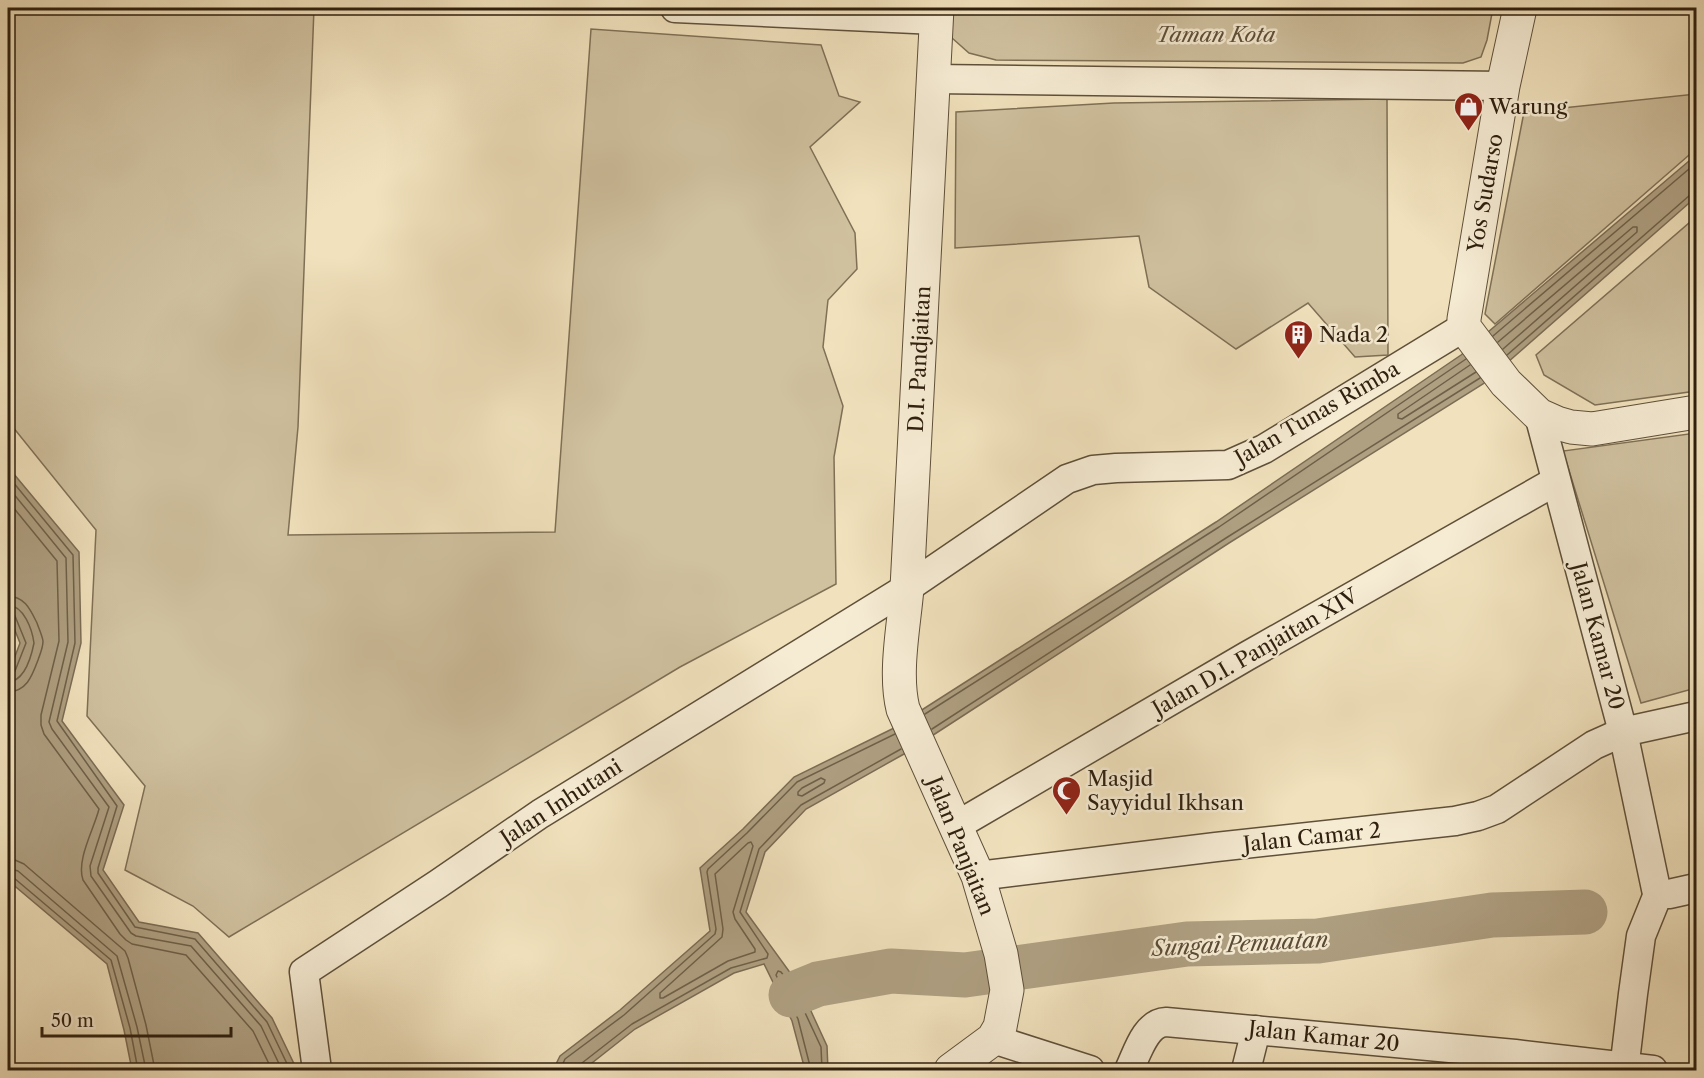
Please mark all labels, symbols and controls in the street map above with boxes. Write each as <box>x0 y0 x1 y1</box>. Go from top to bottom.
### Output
park label: Taman Kota <box>1156 22 1276 47</box>
shop icon: Warung <box>1452 90 1484 132</box>
place label: Warung <box>1488 94 1568 119</box>
street label: Yos Sudarso <box>1462 132 1508 255</box>
street label: D.I. Pandjaitan <box>903 285 935 433</box>
building icon: Nada 2 <box>1282 318 1314 360</box>
place label: Nada 2 <box>1319 322 1388 347</box>
street label: Jalan Tunas Rimba <box>1228 355 1404 472</box>
street label: Jalan Kamar 20 <box>1566 557 1630 713</box>
street label: Jalan D.I. Panjaitan XIV <box>1145 583 1363 723</box>
street label: Jalan Inhutani <box>493 754 626 852</box>
place label: Masjid Sayyidul Ikhsan <box>1087 766 1244 815</box>
street label: Jalan Panjaitan <box>921 770 1000 919</box>
mosque icon: Masjid Sayyidul Ikhsan <box>1050 774 1082 816</box>
street label: Jalan Camar 2 <box>1239 817 1382 857</box>
water label: Sungai Pemuatan <box>1149 926 1329 962</box>
scale bar <box>42 1000 231 1038</box>
text: 50 m <box>51 1010 94 1032</box>
street label: Jalan Kamar 20 <box>1244 1015 1401 1056</box>

